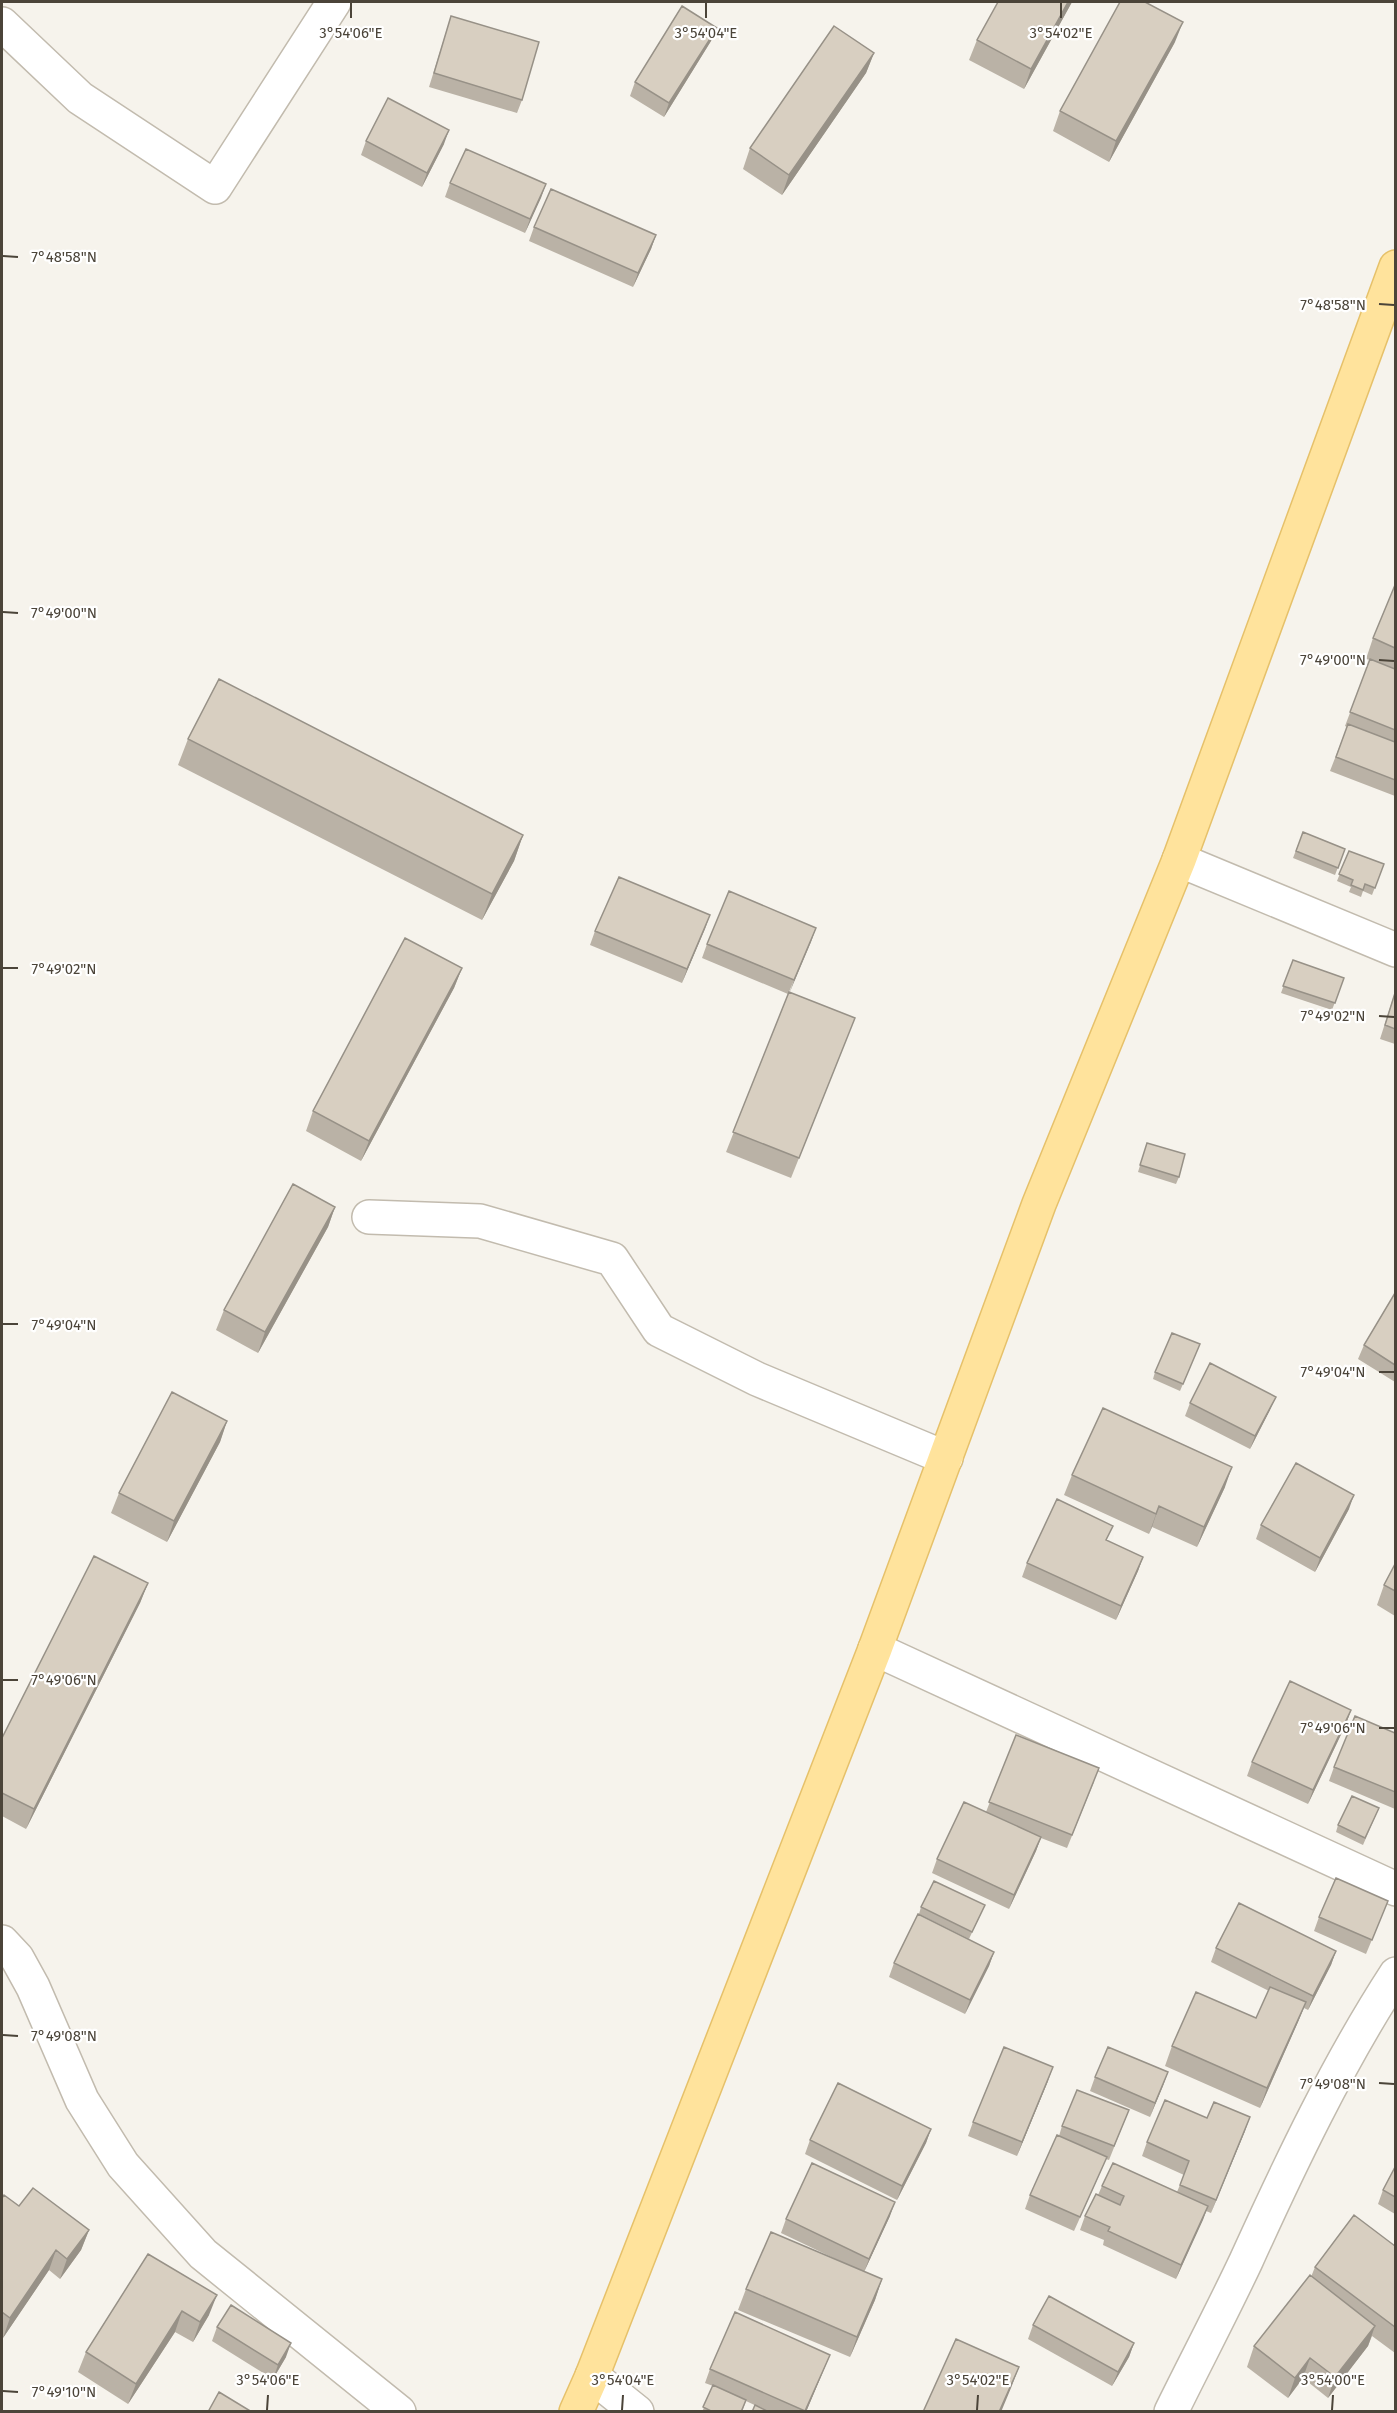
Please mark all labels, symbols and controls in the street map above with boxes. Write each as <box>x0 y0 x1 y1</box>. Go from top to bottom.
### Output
text: 3°54'06"E <box>319 24 383 42</box>
text: 3°54'04"E <box>675 24 737 42</box>
text: 3°54'02"E <box>1030 24 1092 42</box>
text: 7°48'58"N <box>31 248 97 266</box>
text: 7°48'58"N <box>1300 296 1366 314</box>
text: 7°49'00"N <box>31 604 97 622</box>
text: 7°49'00"N <box>1300 651 1366 669</box>
text: 7°49'02"N <box>31 960 97 978</box>
text: 7°49'02"N <box>1300 1007 1366 1025</box>
text: 7°49'04"N <box>31 1316 97 1334</box>
text: 7°49'04"N <box>1300 1363 1366 1381</box>
text: 7°49'06"N <box>31 1671 97 1689</box>
text: 7°49'06"N <box>1300 1719 1366 1737</box>
text: 7°49'08"N <box>31 2027 97 2045</box>
text: 7°49'08"N <box>1300 2075 1366 2093</box>
text: 3°54'06"E <box>236 2371 300 2389</box>
text: 3°54'04"E <box>592 2371 654 2389</box>
text: 3°54'02"E <box>947 2371 1009 2389</box>
text: 3°54'00"E <box>1301 2371 1365 2389</box>
text: 7°49'10"N <box>32 2383 96 2401</box>

